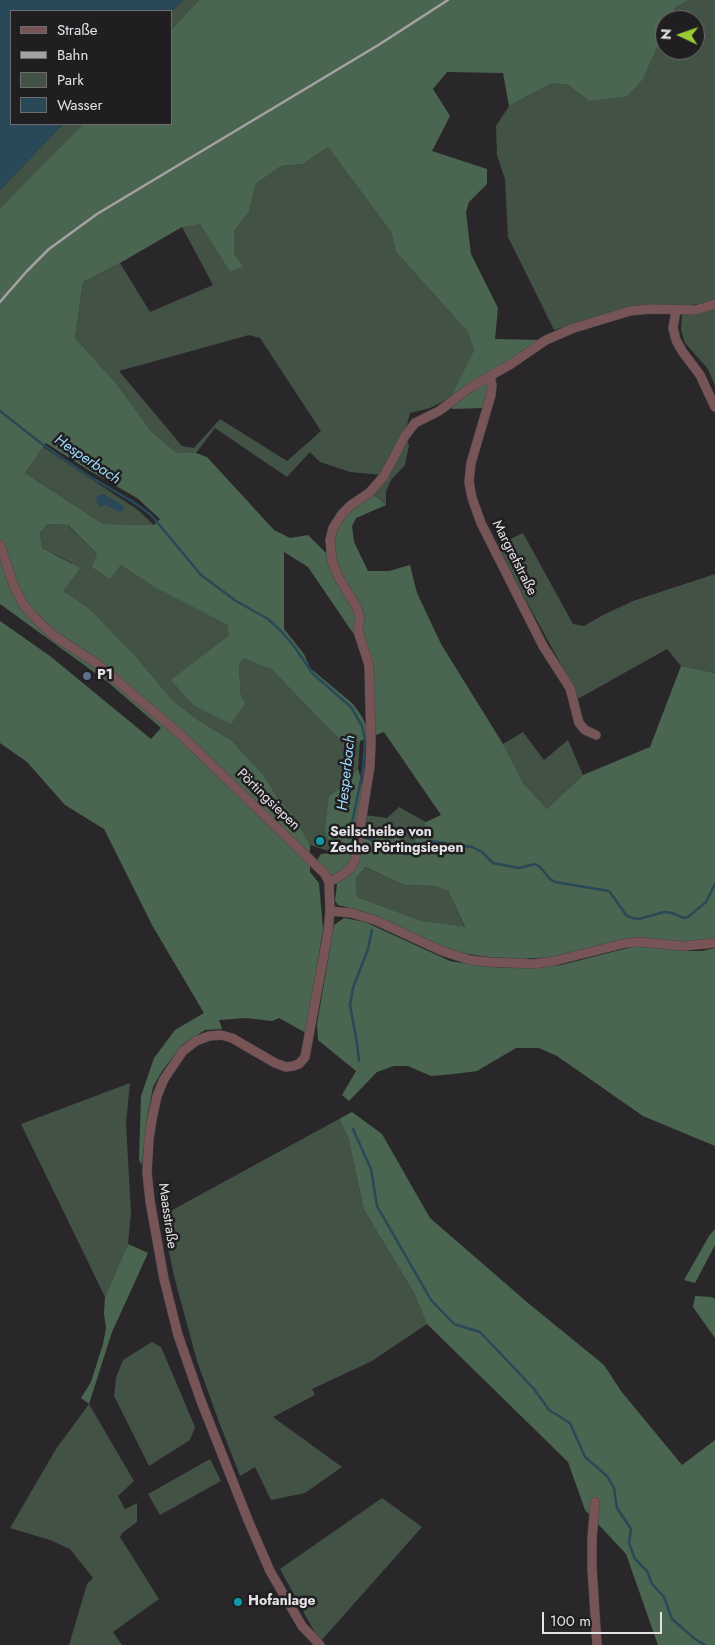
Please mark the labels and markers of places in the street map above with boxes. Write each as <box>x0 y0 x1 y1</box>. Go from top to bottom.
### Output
place label: P1 <box>97 668 113 684</box>
marker: P1 <box>81 670 93 682</box>
place label: Seilscheibe von Zeche Pörtingsiepen <box>330 825 464 858</box>
marker: Seilscheibe von Zeche Pörtingsiepen <box>314 835 326 847</box>
place label: Hofanlage <box>248 1594 316 1610</box>
marker: Hofanlage <box>232 1596 244 1608</box>

